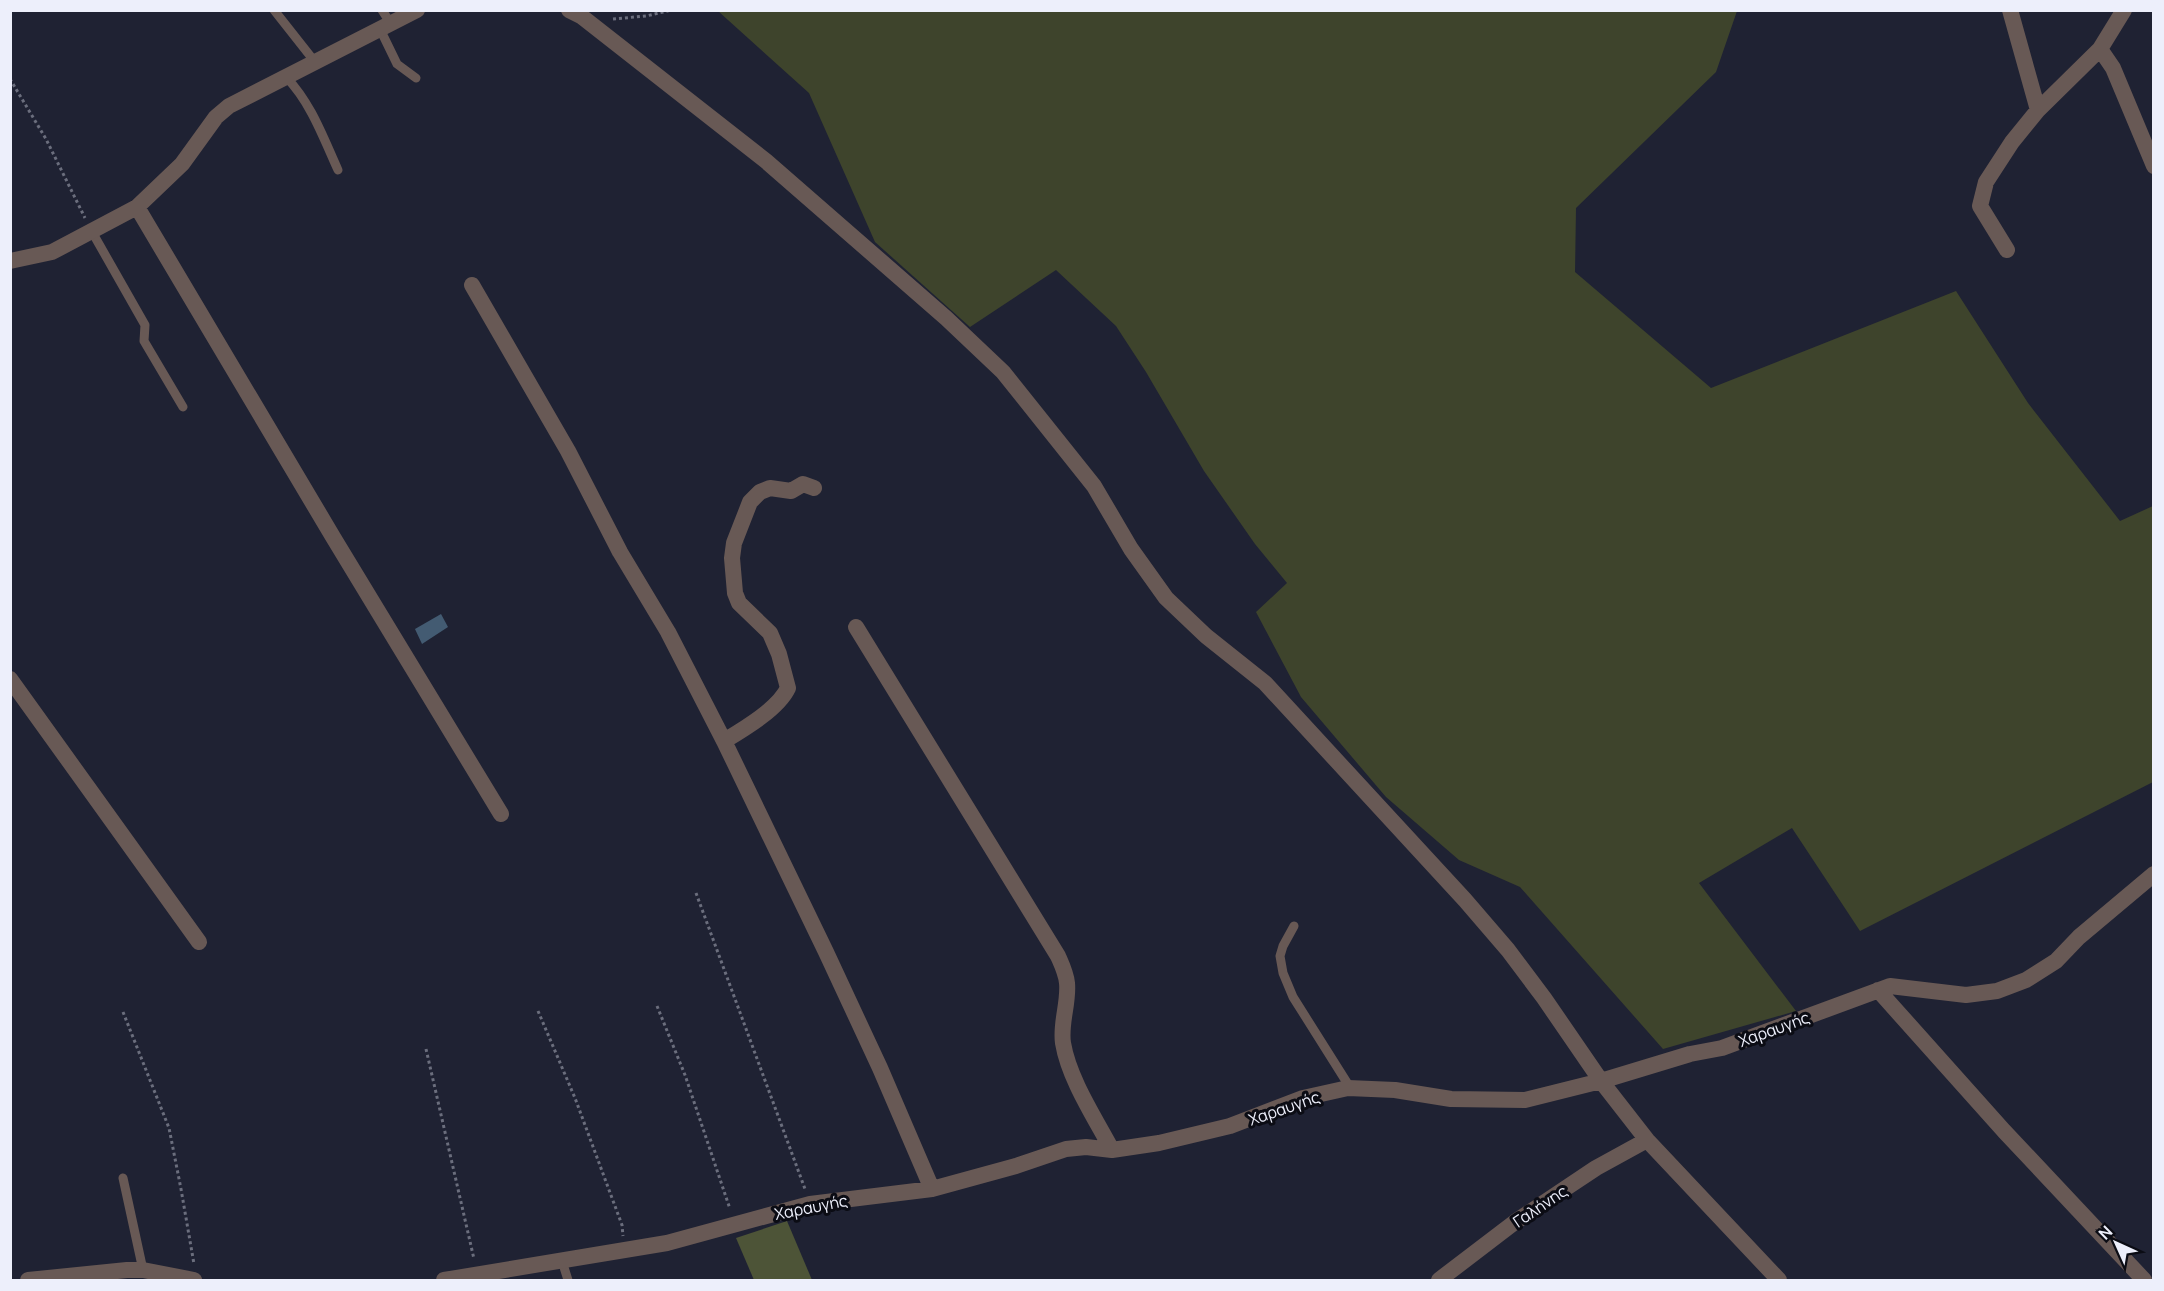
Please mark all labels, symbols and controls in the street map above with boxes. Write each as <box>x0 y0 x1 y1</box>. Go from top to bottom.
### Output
street label: Χαραυγής <box>1735 1006 1813 1052</box>
street label: Χαραυγής <box>1245 1085 1323 1130</box>
street label: Γαλήνης <box>1508 1180 1572 1232</box>
street label: Χαραυγής <box>772 1189 850 1225</box>
north arrow <box>2086 1213 2146 1273</box>
text: N <box>2094 1221 2117 1244</box>

